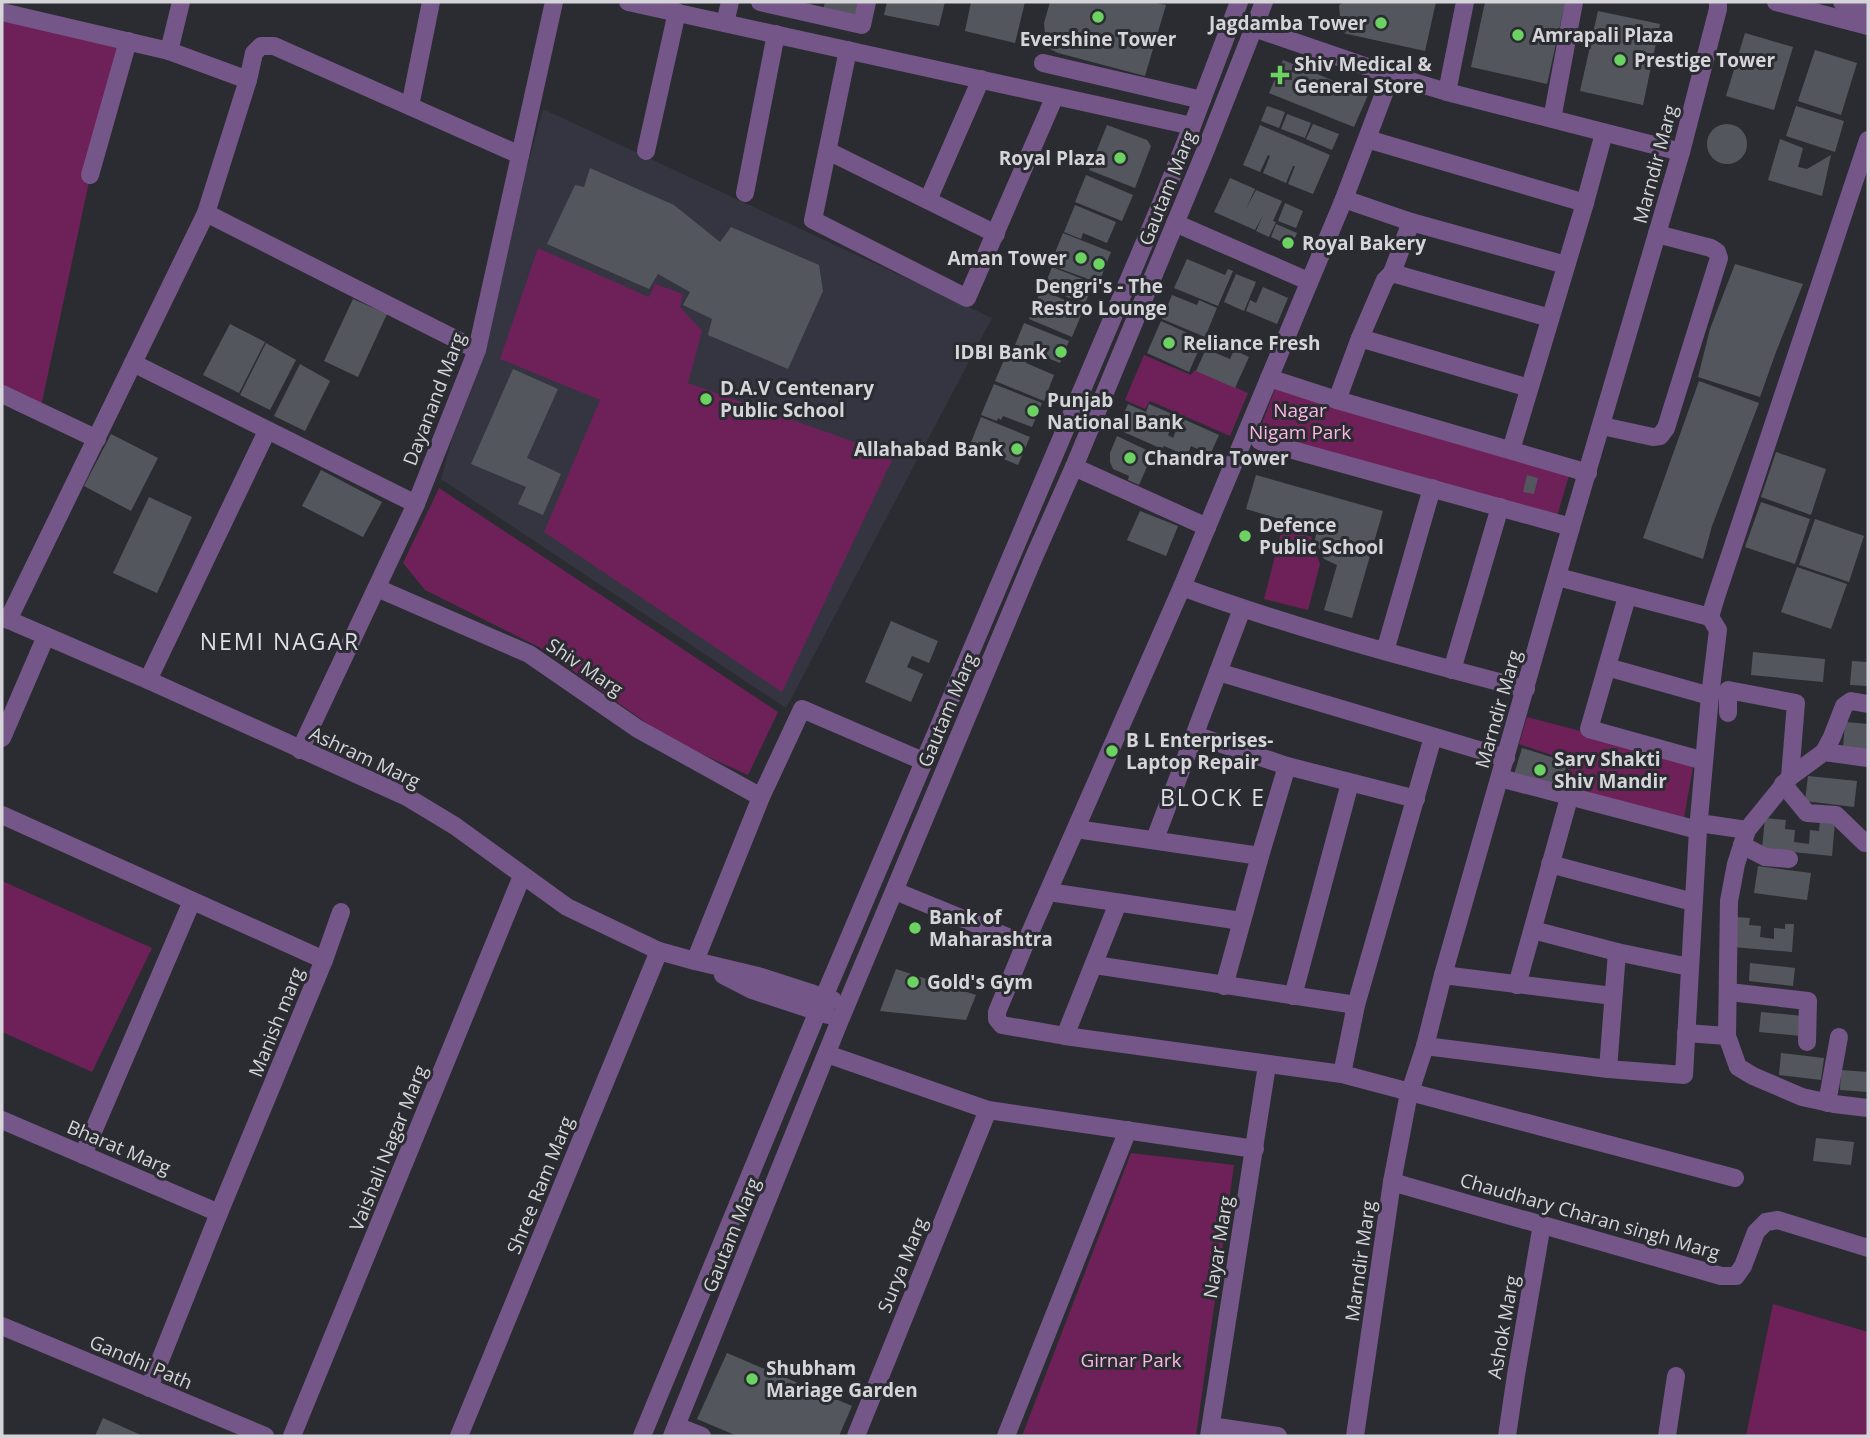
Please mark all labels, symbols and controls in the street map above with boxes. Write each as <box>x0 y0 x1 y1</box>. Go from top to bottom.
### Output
marker: Evershine Tower <box>1090 9 1106 25</box>
place label: Jagdamba Tower <box>1207 10 1367 36</box>
marker: Jagdamba Tower <box>1373 15 1389 31</box>
place label: Amrapali Plaza <box>1532 22 1674 48</box>
place label: Evershine Tower <box>1020 26 1177 52</box>
marker: Amrapali Plaza <box>1510 27 1526 43</box>
place label: Prestige Tower <box>1634 47 1775 73</box>
place label: Shiv Medical & General Store <box>1294 51 1432 99</box>
marker: Prestige Tower <box>1612 52 1628 68</box>
marker: Shiv Medical & General Store <box>1272 67 1288 83</box>
street label: Marndir Marg <box>1627 102 1683 226</box>
street label: Gautam Marg <box>1132 127 1202 249</box>
place label: Royal Plaza <box>999 145 1106 171</box>
marker: Royal Plaza <box>1112 150 1128 166</box>
place label: Royal Bakery <box>1302 230 1426 256</box>
marker: Royal Bakery <box>1280 235 1296 251</box>
place label: Aman Tower <box>947 245 1067 271</box>
marker: Aman Tower <box>1073 250 1089 266</box>
marker: Dengri's - The Restro Lounge <box>1091 256 1107 272</box>
place label: Dengri's - The Restro Lounge <box>1031 273 1167 321</box>
street label: Dayanand Marg <box>397 329 471 469</box>
place label: Reliance Fresh <box>1183 330 1320 356</box>
marker: Reliance Fresh <box>1161 335 1177 351</box>
place label: IDBI Bank <box>954 339 1047 365</box>
marker: IDBI Bank <box>1053 344 1069 360</box>
place label: D.A.V Centenary Public School <box>720 375 874 423</box>
place label: Punjab National Bank <box>1047 387 1183 435</box>
marker: D.A.V Centenary Public School <box>698 391 714 407</box>
park label: Nagar Nigam Park <box>1249 397 1351 445</box>
marker: Punjab National Bank <box>1025 403 1041 419</box>
place label: Allahabad Bank <box>854 436 1003 462</box>
marker: Allahabad Bank <box>1009 441 1025 457</box>
place label: Chandra Tower <box>1144 445 1289 471</box>
marker: Chandra Tower <box>1122 450 1138 466</box>
place label: Defence Public School <box>1259 512 1384 560</box>
marker: Defence Public School <box>1237 528 1253 544</box>
district label: NEMI NAGAR <box>200 625 360 657</box>
street label: Shiv Marg <box>542 632 628 702</box>
street label: Marndir Marg <box>1469 647 1527 771</box>
street label: Gautam Marg <box>911 649 983 771</box>
street label: Ashram Marg <box>305 720 425 794</box>
place label: B L Enterprises- Laptop Repair <box>1126 727 1273 775</box>
marker: B L Enterprises- Laptop Repair <box>1104 743 1120 759</box>
place label: Sarv Shakti Shiv Mandir <box>1554 746 1667 794</box>
marker: Sarv Shakti Shiv Mandir <box>1532 762 1548 778</box>
district label: BLOCK E <box>1160 781 1266 813</box>
place label: Bank of Maharashtra <box>929 904 1053 952</box>
marker: Bank of Maharashtra <box>907 920 923 936</box>
street label: Manish marg <box>242 963 310 1081</box>
place label: Gold's Gym <box>927 969 1033 995</box>
marker: Gold's Gym <box>905 974 921 990</box>
street label: Vaishali Nagar Marg <box>343 1061 433 1235</box>
street label: Shree Ram Marg <box>500 1112 580 1258</box>
street label: Bharat Marg <box>63 1113 175 1181</box>
street label: Chaudhary Charan singh Marg <box>1457 1166 1723 1266</box>
street label: Gautam Marg <box>696 1174 766 1296</box>
street label: Nayar Marg <box>1197 1194 1239 1300</box>
street label: Marndir Marg <box>1339 1199 1381 1323</box>
street label: Surya Marg <box>871 1214 933 1316</box>
street label: Ashok Marg <box>1481 1273 1525 1381</box>
street label: Gandhi Path <box>86 1329 196 1395</box>
park label: Girnar Park <box>1080 1347 1182 1373</box>
place label: Shubham Mariage Garden <box>766 1355 918 1403</box>
marker: Shubham Mariage Garden <box>744 1371 760 1387</box>

